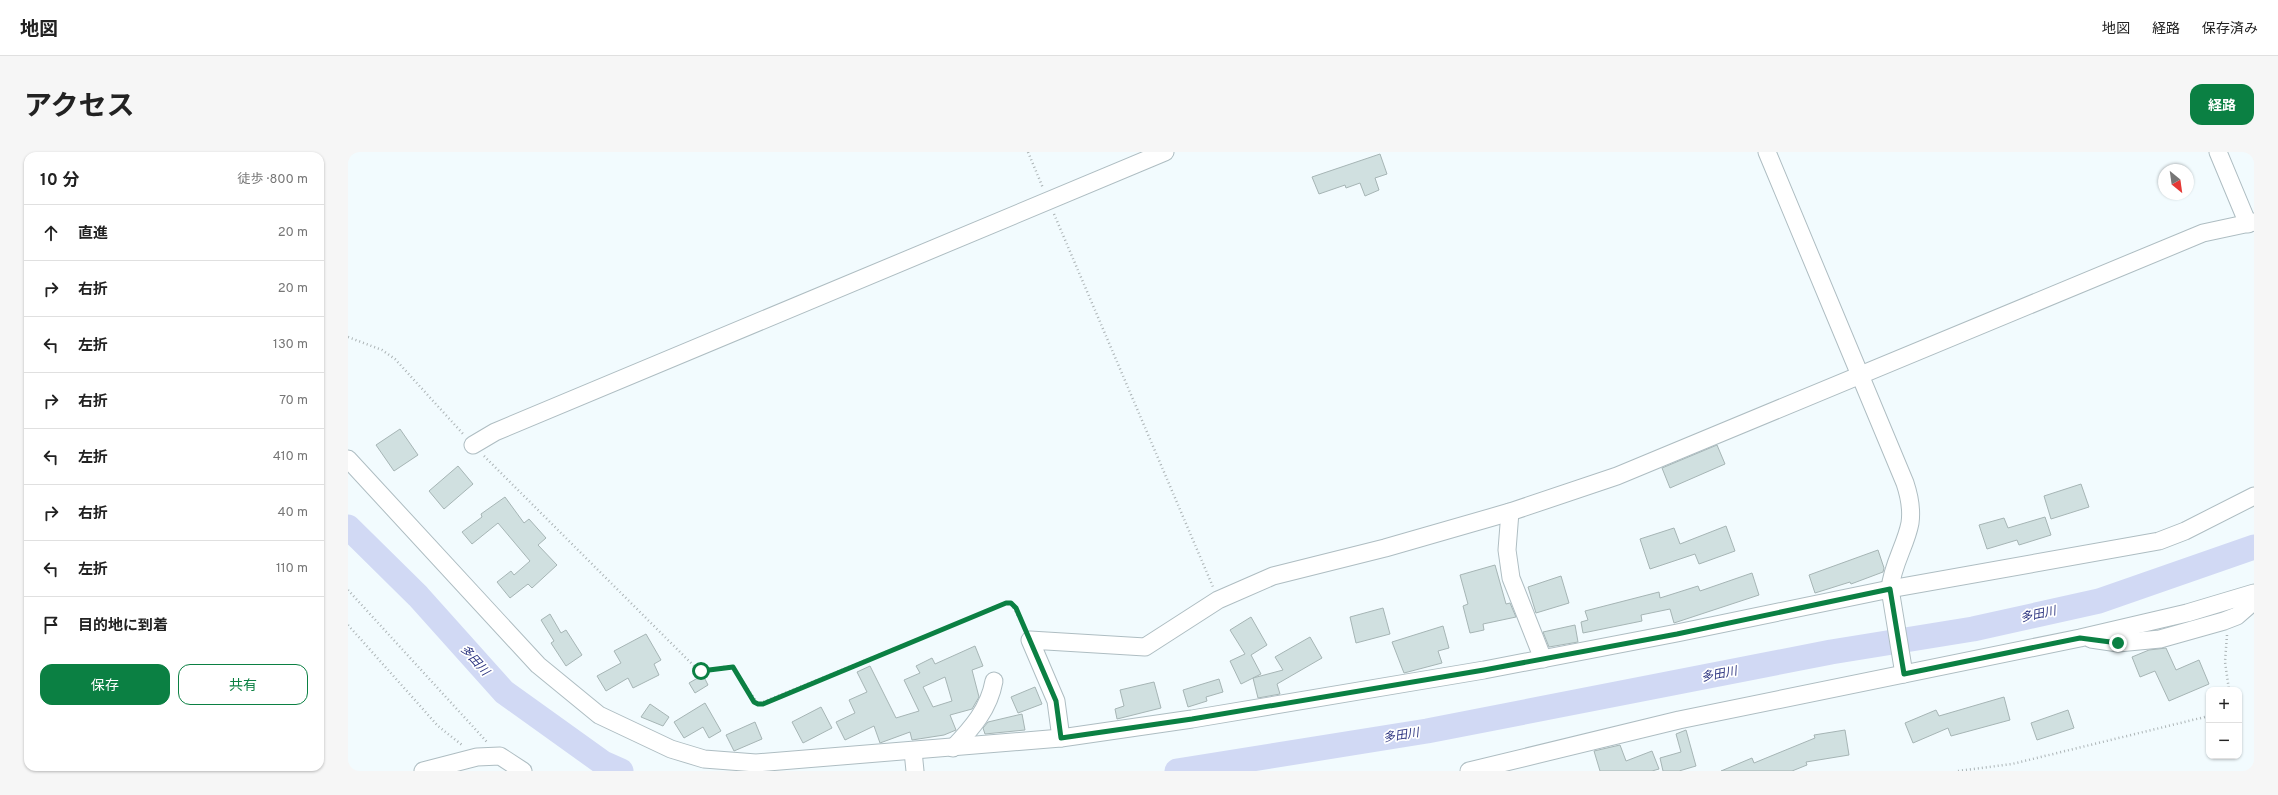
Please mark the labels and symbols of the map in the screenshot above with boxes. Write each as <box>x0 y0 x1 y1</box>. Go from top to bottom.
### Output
north arrow <box>2158 164 2194 200</box>
water label: 多田川 <box>2019 603 2059 627</box>
route end <box>2109 634 2127 652</box>
water label: 多田川 <box>456 642 494 681</box>
route start <box>692 662 710 680</box>
water label: 多田川 <box>1700 663 1740 686</box>
water label: 多田川 <box>1382 725 1422 747</box>

